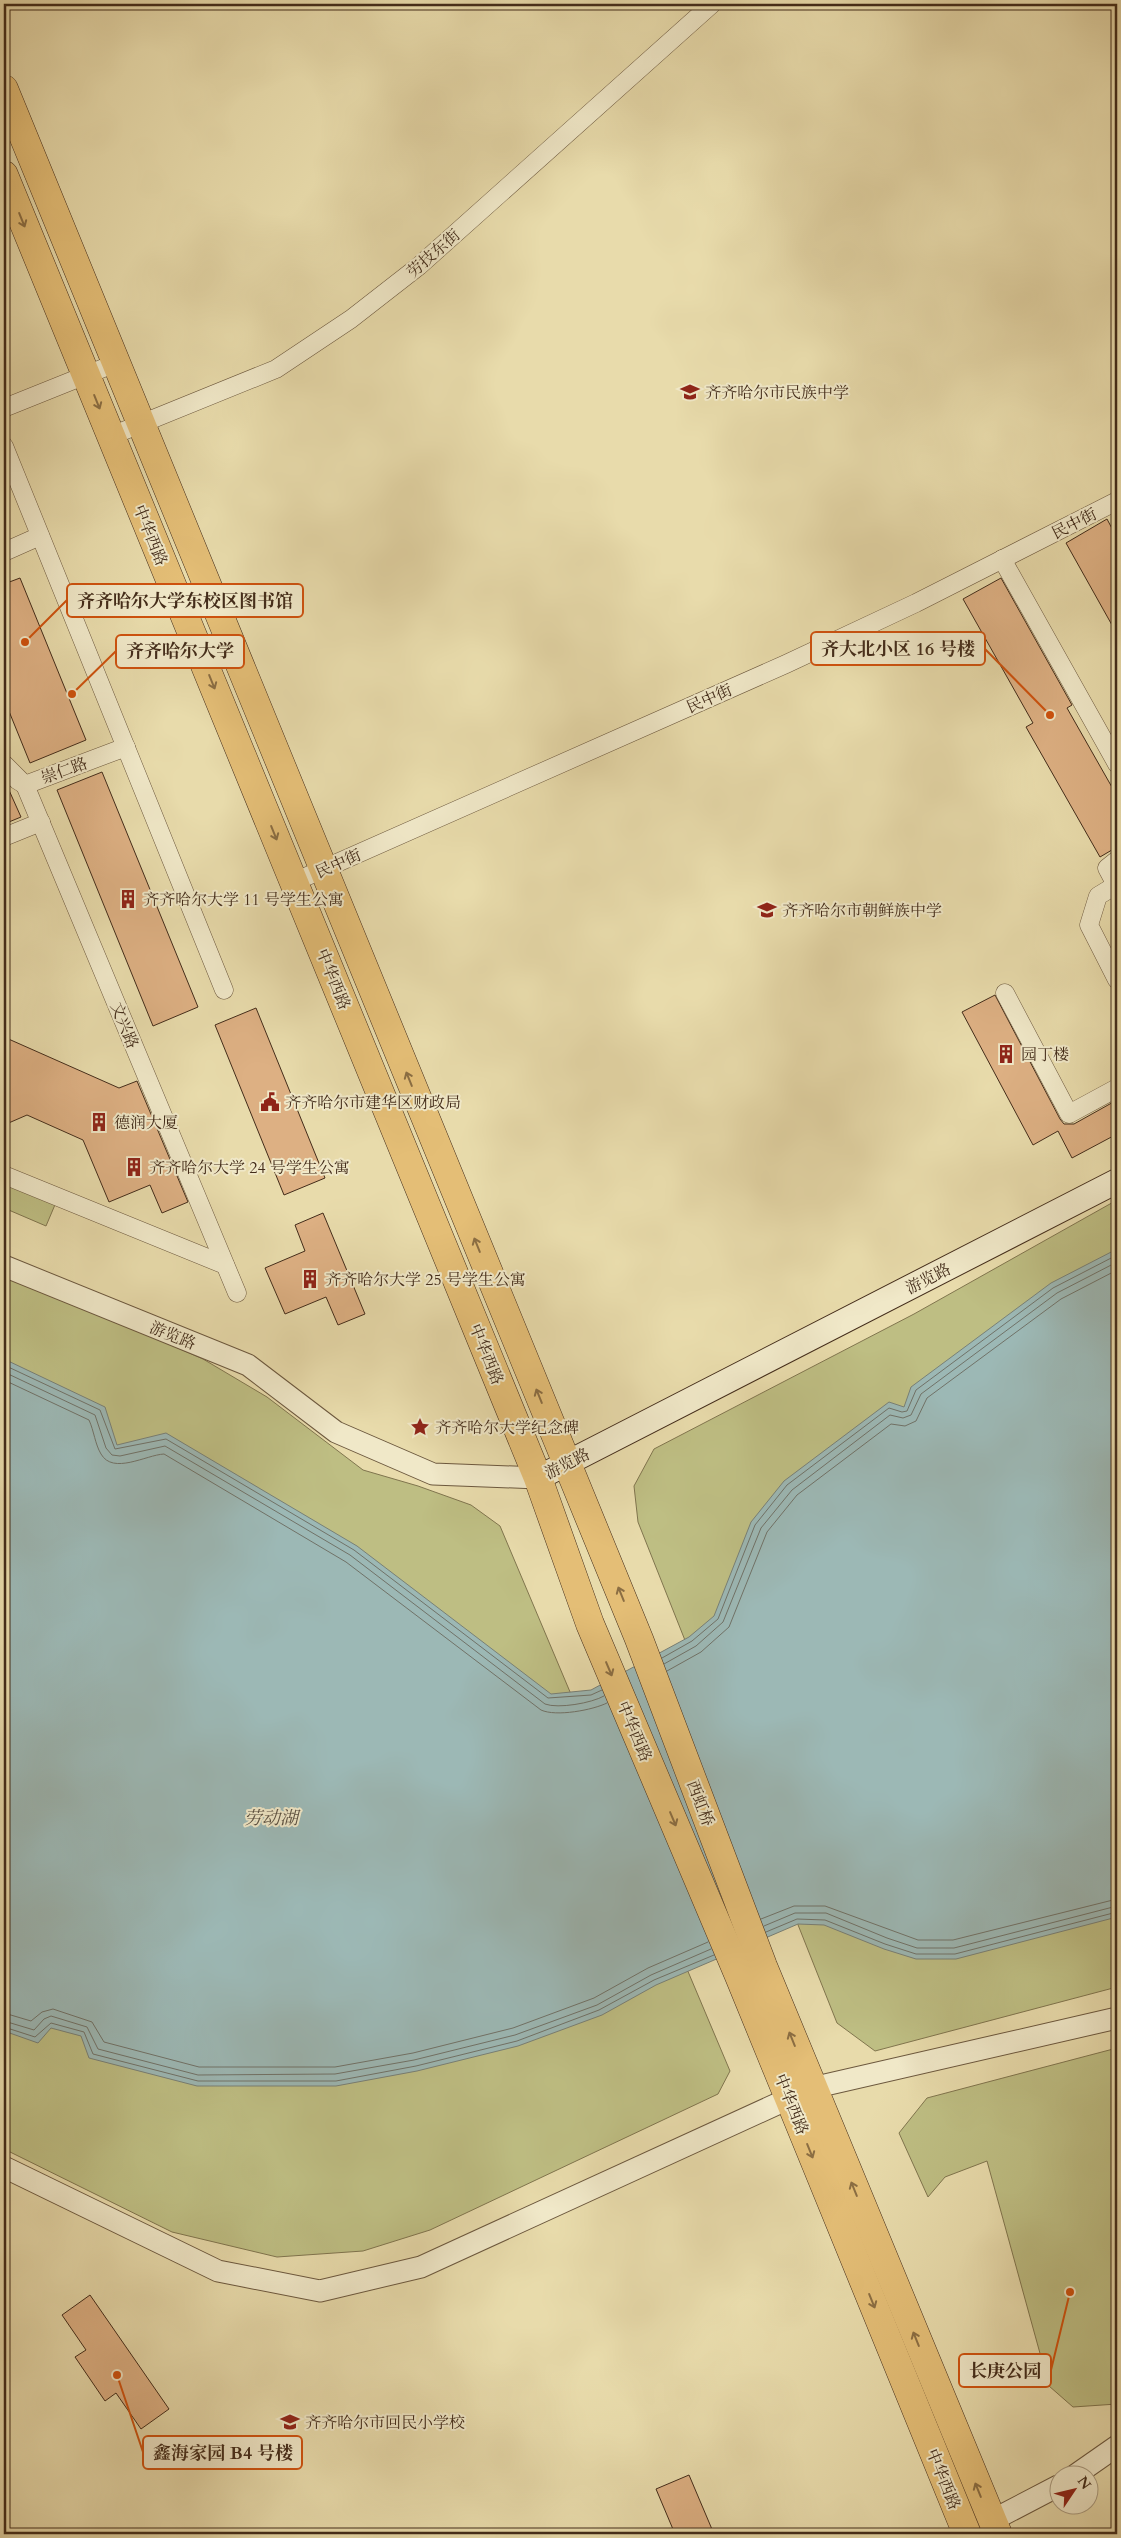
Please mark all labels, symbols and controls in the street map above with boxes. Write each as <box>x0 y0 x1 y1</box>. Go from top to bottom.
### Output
one-way arrow <box>18 212 28 227</box>
street label: 劳技东街 <box>402 224 465 283</box>
school or university icon: 齐齐哈尔市民族中学 <box>679 381 701 403</box>
place label: 齐齐哈尔市民族中学 <box>705 382 849 404</box>
one-way arrow <box>93 394 102 410</box>
street label: 中华西路 <box>128 502 172 569</box>
street label: 民中街 <box>1048 503 1101 545</box>
callout: 齐齐哈尔大学东校区图书馆 <box>67 584 303 617</box>
text: 齐齐哈尔大学东校区图书馆 <box>77 589 293 614</box>
callout: 齐大北小区 16 号楼 <box>811 632 985 665</box>
callout: 齐齐哈尔大学 <box>116 635 244 668</box>
text: 齐大北小区 16 号楼 <box>821 637 975 662</box>
text: 齐齐哈尔大学 <box>126 639 234 664</box>
one-way arrow <box>208 674 217 689</box>
street label: 民中街 <box>683 679 736 719</box>
street label: 崇仁路 <box>38 752 91 789</box>
one-way arrow <box>269 825 279 840</box>
street label: 民中街 <box>312 844 365 884</box>
building icon: 齐齐哈尔大学 11 号学生公寓 <box>117 888 139 910</box>
place label: 齐齐哈尔大学 11 号学生公寓 <box>143 889 344 911</box>
school or university icon: 齐齐哈尔市朝鲜族中学 <box>756 899 778 921</box>
place label: 齐齐哈尔市朝鲜族中学 <box>782 900 942 922</box>
street label: 中华西路 <box>311 946 355 1013</box>
street label: 文兴路 <box>105 999 143 1052</box>
building icon: 园丁楼 <box>995 1043 1017 1065</box>
place label: 园丁楼 <box>1021 1044 1069 1066</box>
one-way arrow <box>404 1072 413 1087</box>
public building icon: 齐齐哈尔市建华区财政局 <box>259 1091 281 1113</box>
place label: 齐齐哈尔市建华区财政局 <box>285 1092 461 1114</box>
building icon: 德润大厦 <box>88 1111 110 1133</box>
place label: 德润大厦 <box>114 1112 178 1134</box>
building icon: 齐齐哈尔大学 24 号学生公寓 <box>123 1156 145 1178</box>
place label: 齐齐哈尔大学 24 号学生公寓 <box>149 1157 350 1179</box>
one-way arrow <box>472 1238 482 1253</box>
street label: 游览路 <box>902 1258 955 1300</box>
building icon: 齐齐哈尔大学 25 号学生公寓 <box>299 1268 321 1290</box>
place label: 齐齐哈尔大学 25 号学生公寓 <box>325 1269 526 1291</box>
street label: 游览路 <box>146 1317 199 1355</box>
street label: 中华西路 <box>464 1321 508 1388</box>
one-way arrow <box>534 1388 543 1404</box>
place icon: 齐齐哈尔大学纪念碑 <box>409 1416 431 1438</box>
place label: 齐齐哈尔大学纪念碑 <box>435 1417 579 1439</box>
street label: 游览路 <box>541 1443 594 1485</box>
one-way arrow <box>616 1587 625 1602</box>
one-way arrow <box>605 1661 615 1676</box>
street label: 中华西路 <box>611 1698 657 1765</box>
street label: 西虹桥 <box>681 1777 719 1830</box>
water label: 劳动湖 <box>244 1806 301 1831</box>
one-way arrow <box>668 1811 678 1826</box>
one-way arrow <box>787 2032 797 2047</box>
street label: 中华西路 <box>769 2071 813 2138</box>
one-way arrow <box>806 2143 816 2158</box>
one-way arrow <box>849 2182 859 2197</box>
one-way arrow <box>867 2293 877 2308</box>
one-way arrow <box>911 2332 920 2347</box>
callout: 长庚公园 <box>959 2354 1051 2387</box>
text: 长庚公园 <box>969 2359 1041 2384</box>
school or university icon: 齐齐哈尔市回民小学校 <box>279 2411 301 2433</box>
place label: 齐齐哈尔市回民小学校 <box>305 2412 465 2434</box>
callout: 鑫海家园 B4 号楼 <box>143 2436 302 2469</box>
text: 鑫海家园 B4 号楼 <box>153 2441 293 2466</box>
street label: 中华西路 <box>921 2446 965 2513</box>
north arrow <box>1048 2466 1098 2516</box>
text: N <box>1073 2472 1096 2493</box>
one-way arrow <box>973 2483 983 2498</box>

